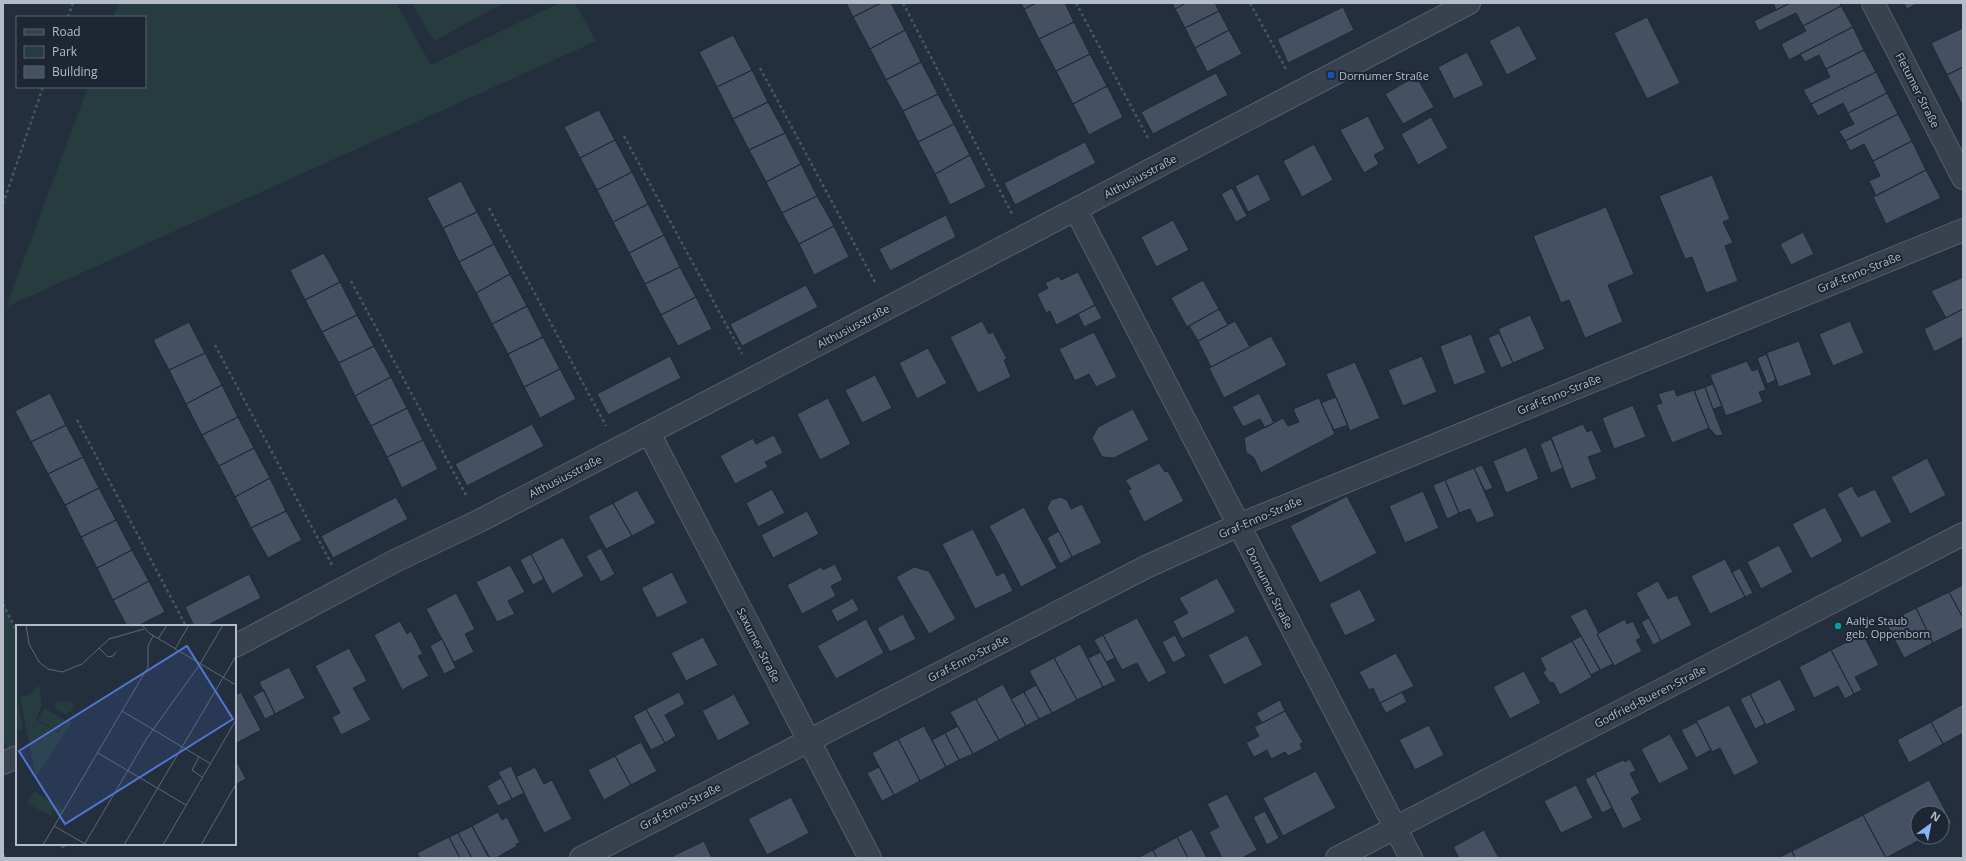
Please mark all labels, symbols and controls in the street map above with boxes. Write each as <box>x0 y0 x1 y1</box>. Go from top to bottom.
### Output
legend <box>16 16 146 88</box>
text: Road <box>52 23 81 40</box>
text: Park <box>52 43 78 60</box>
street label: Fletumer Straße <box>1893 50 1943 130</box>
text: Building <box>52 63 98 80</box>
place label: Dornumer Straße <box>1339 68 1429 83</box>
marker: Dornumer Straße <box>1326 70 1336 80</box>
street label: Althusiusstraße <box>1101 151 1179 201</box>
street label: Graf-Enno-Straße <box>1815 248 1903 296</box>
street label: Althusiusstraße <box>814 301 892 351</box>
street label: Graf-Enno-Straße <box>1515 370 1603 418</box>
street label: Althusiusstraße <box>526 451 604 501</box>
street label: Graf-Enno-Straße <box>1216 493 1304 541</box>
street label: Dornumer Straße <box>1243 545 1297 631</box>
street label: Saxumer Straße <box>734 605 784 685</box>
place label: Aaltje Staub geb. Oppenborn <box>1846 613 1930 641</box>
marker: Aaltje Staub geb. Oppenborn <box>1833 621 1843 631</box>
inset map <box>16 625 236 845</box>
street label: Graf-Enno-Straße <box>925 631 1011 685</box>
street label: Godfried-Bueren-Straße <box>1592 661 1708 731</box>
street label: Graf-Enno-Straße <box>637 779 723 833</box>
north arrow <box>1910 805 1950 845</box>
text: N <box>1928 807 1943 825</box>

